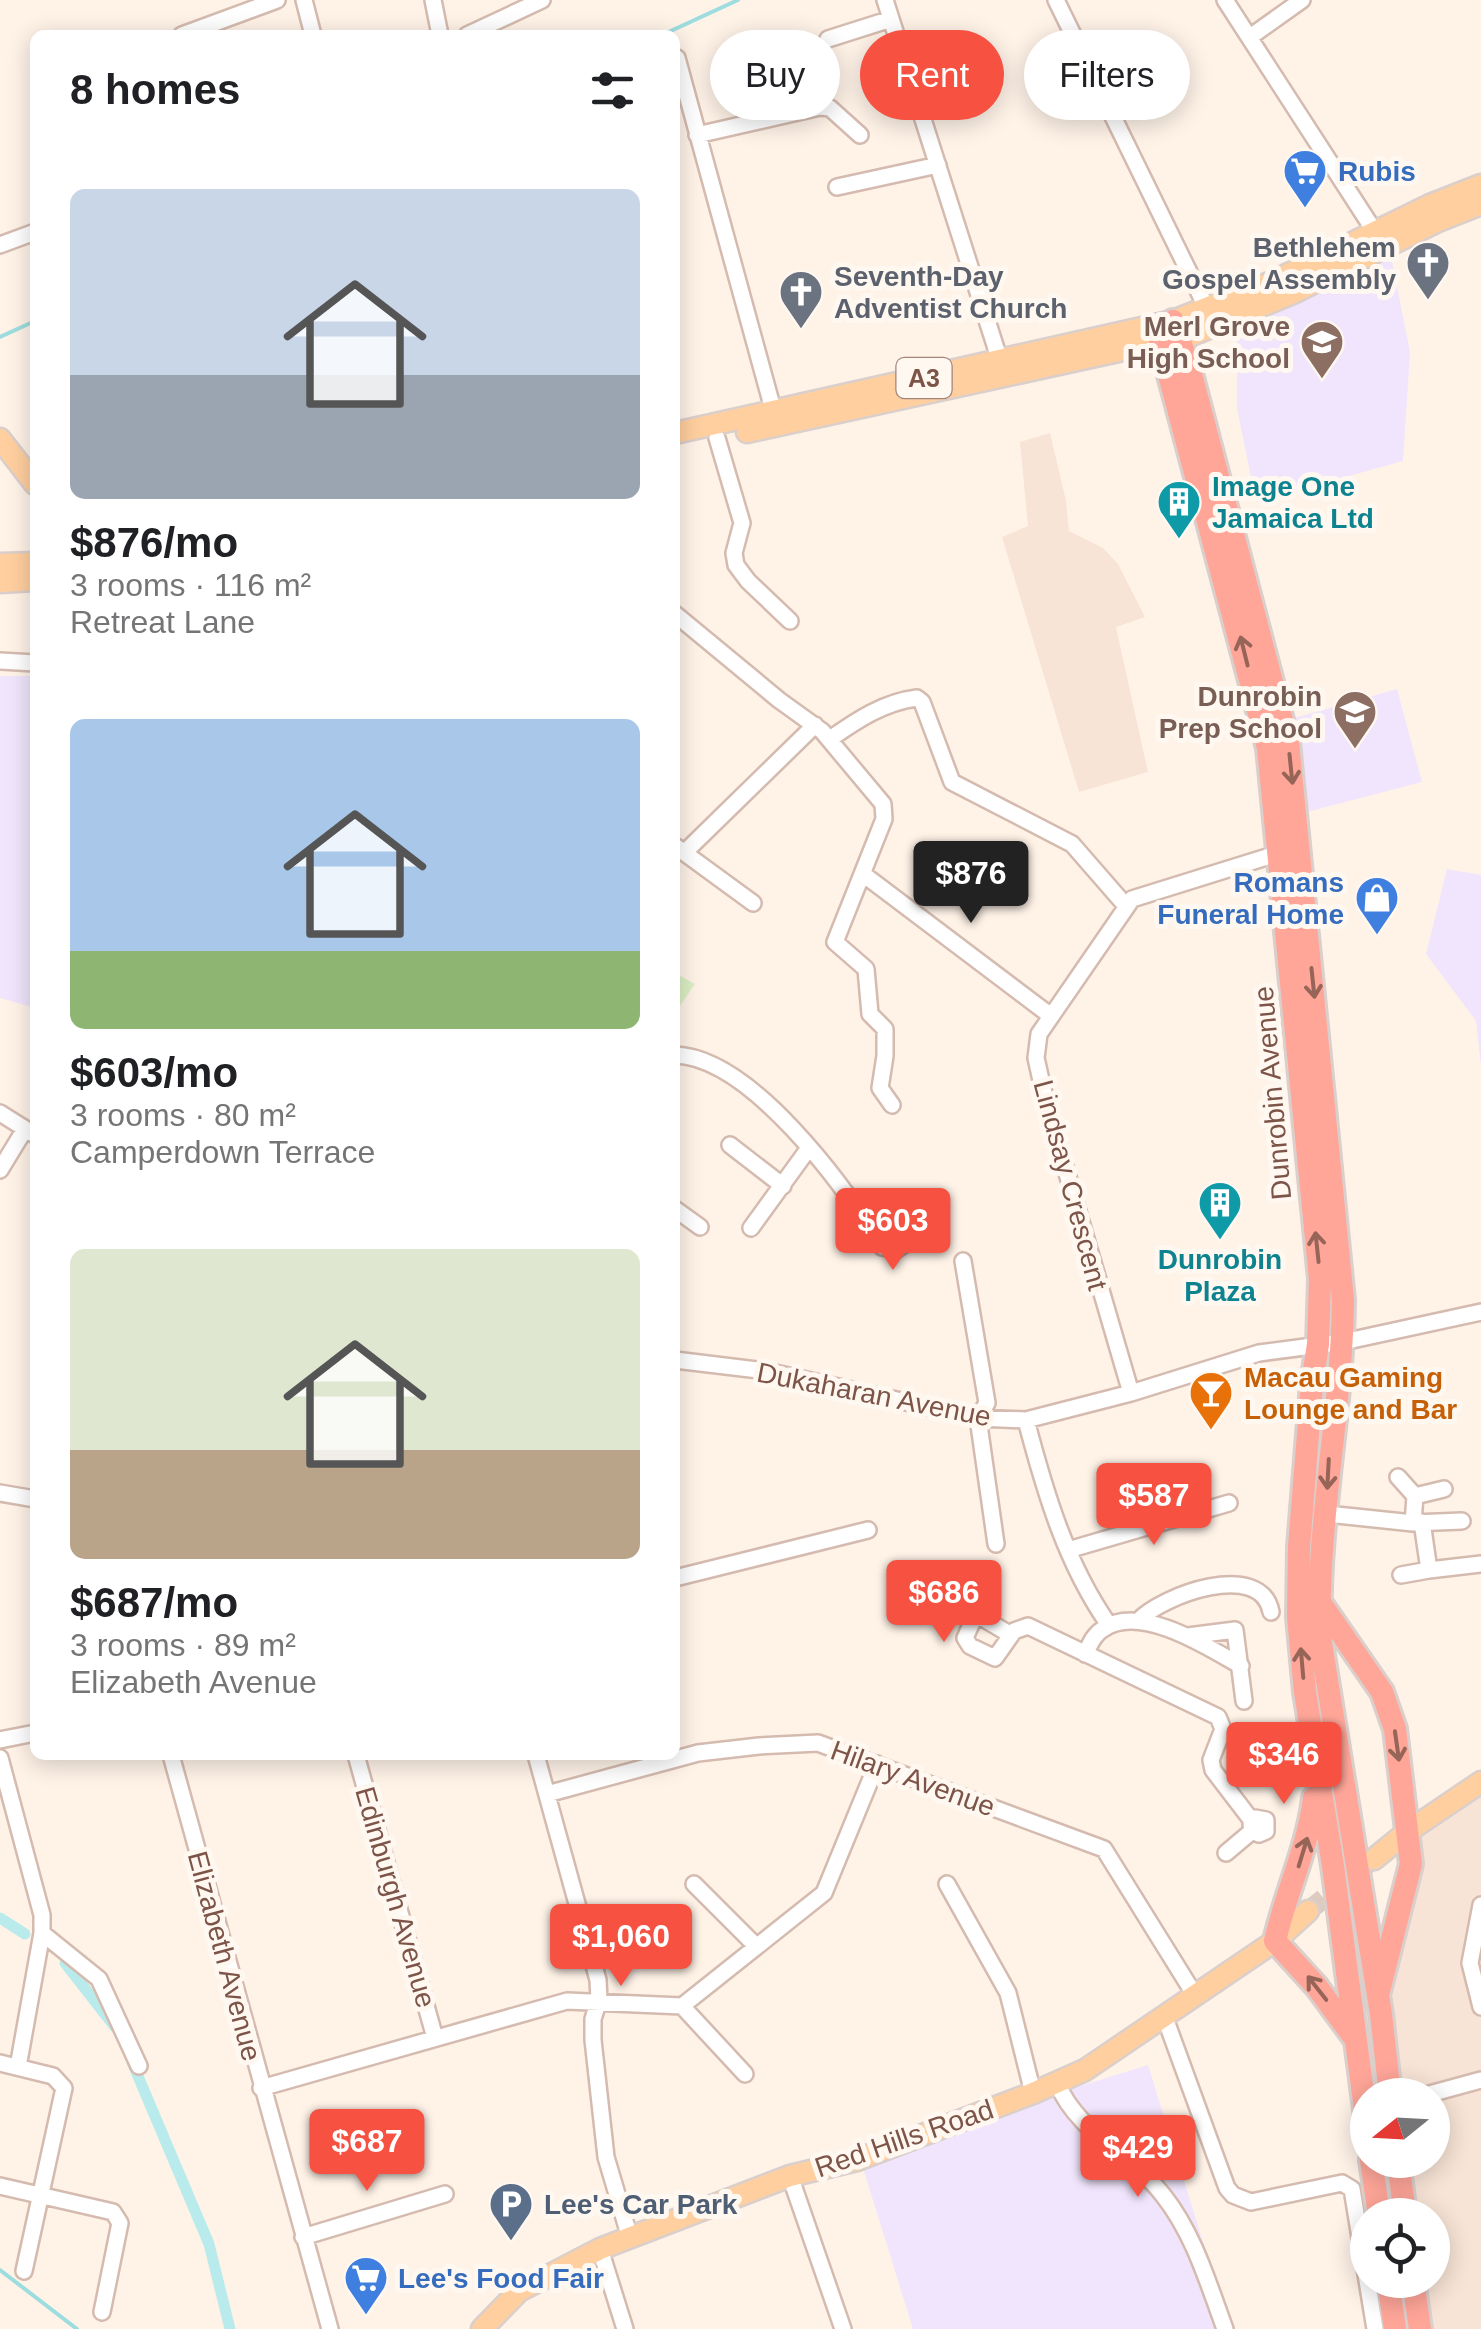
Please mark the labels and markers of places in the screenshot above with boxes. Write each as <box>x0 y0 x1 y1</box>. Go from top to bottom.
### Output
supermarket icon: Rubis <box>1282 148 1328 209</box>
place label: Rubis <box>1338 156 1416 187</box>
place label: Bethlehem Gospel Assembly <box>1162 232 1396 295</box>
church icon: Bethlehem Gospel Assembly <box>1405 240 1451 301</box>
place label: Seventh-Day Adventist Church <box>834 261 1067 324</box>
church icon: Seventh-Day Adventist Church <box>778 269 824 330</box>
place label: Merl Grove High School <box>1127 311 1290 374</box>
school or university icon: Merl Grove High School <box>1299 319 1345 380</box>
place label: Image One Jamaica Ltd <box>1212 471 1374 534</box>
building icon: Image One Jamaica Ltd <box>1156 479 1202 540</box>
place label: Dunrobin Prep School <box>1159 681 1322 744</box>
school or university icon: Dunrobin Prep School <box>1332 689 1378 750</box>
pin: $876 <box>912 841 1030 926</box>
place label: Romans Funeral Home <box>1157 867 1344 930</box>
shop icon: Romans Funeral Home <box>1354 875 1400 936</box>
building icon: Dunrobin Plaza <box>1197 1180 1243 1241</box>
pin: $603 <box>834 1188 952 1273</box>
place label: Dunrobin Plaza <box>1158 1244 1282 1307</box>
place label: Macau Gaming Lounge and Bar <box>1244 1362 1457 1425</box>
bar icon: Macau Gaming Lounge and Bar <box>1188 1370 1234 1431</box>
pin: $587 <box>1095 1463 1213 1548</box>
pin: $686 <box>885 1560 1003 1645</box>
pin: $346 <box>1225 1722 1343 1807</box>
pin: $1,060 <box>540 1904 702 1989</box>
pin: $687 <box>308 2109 426 2194</box>
pin: $429 <box>1079 2115 1197 2200</box>
parking icon: Lee's Car Park <box>488 2181 534 2242</box>
place label: Lee's Car Park <box>544 2189 738 2220</box>
supermarket icon: Lee's Food Fair <box>343 2255 389 2316</box>
place label: Lee's Food Fair <box>398 2263 604 2294</box>

